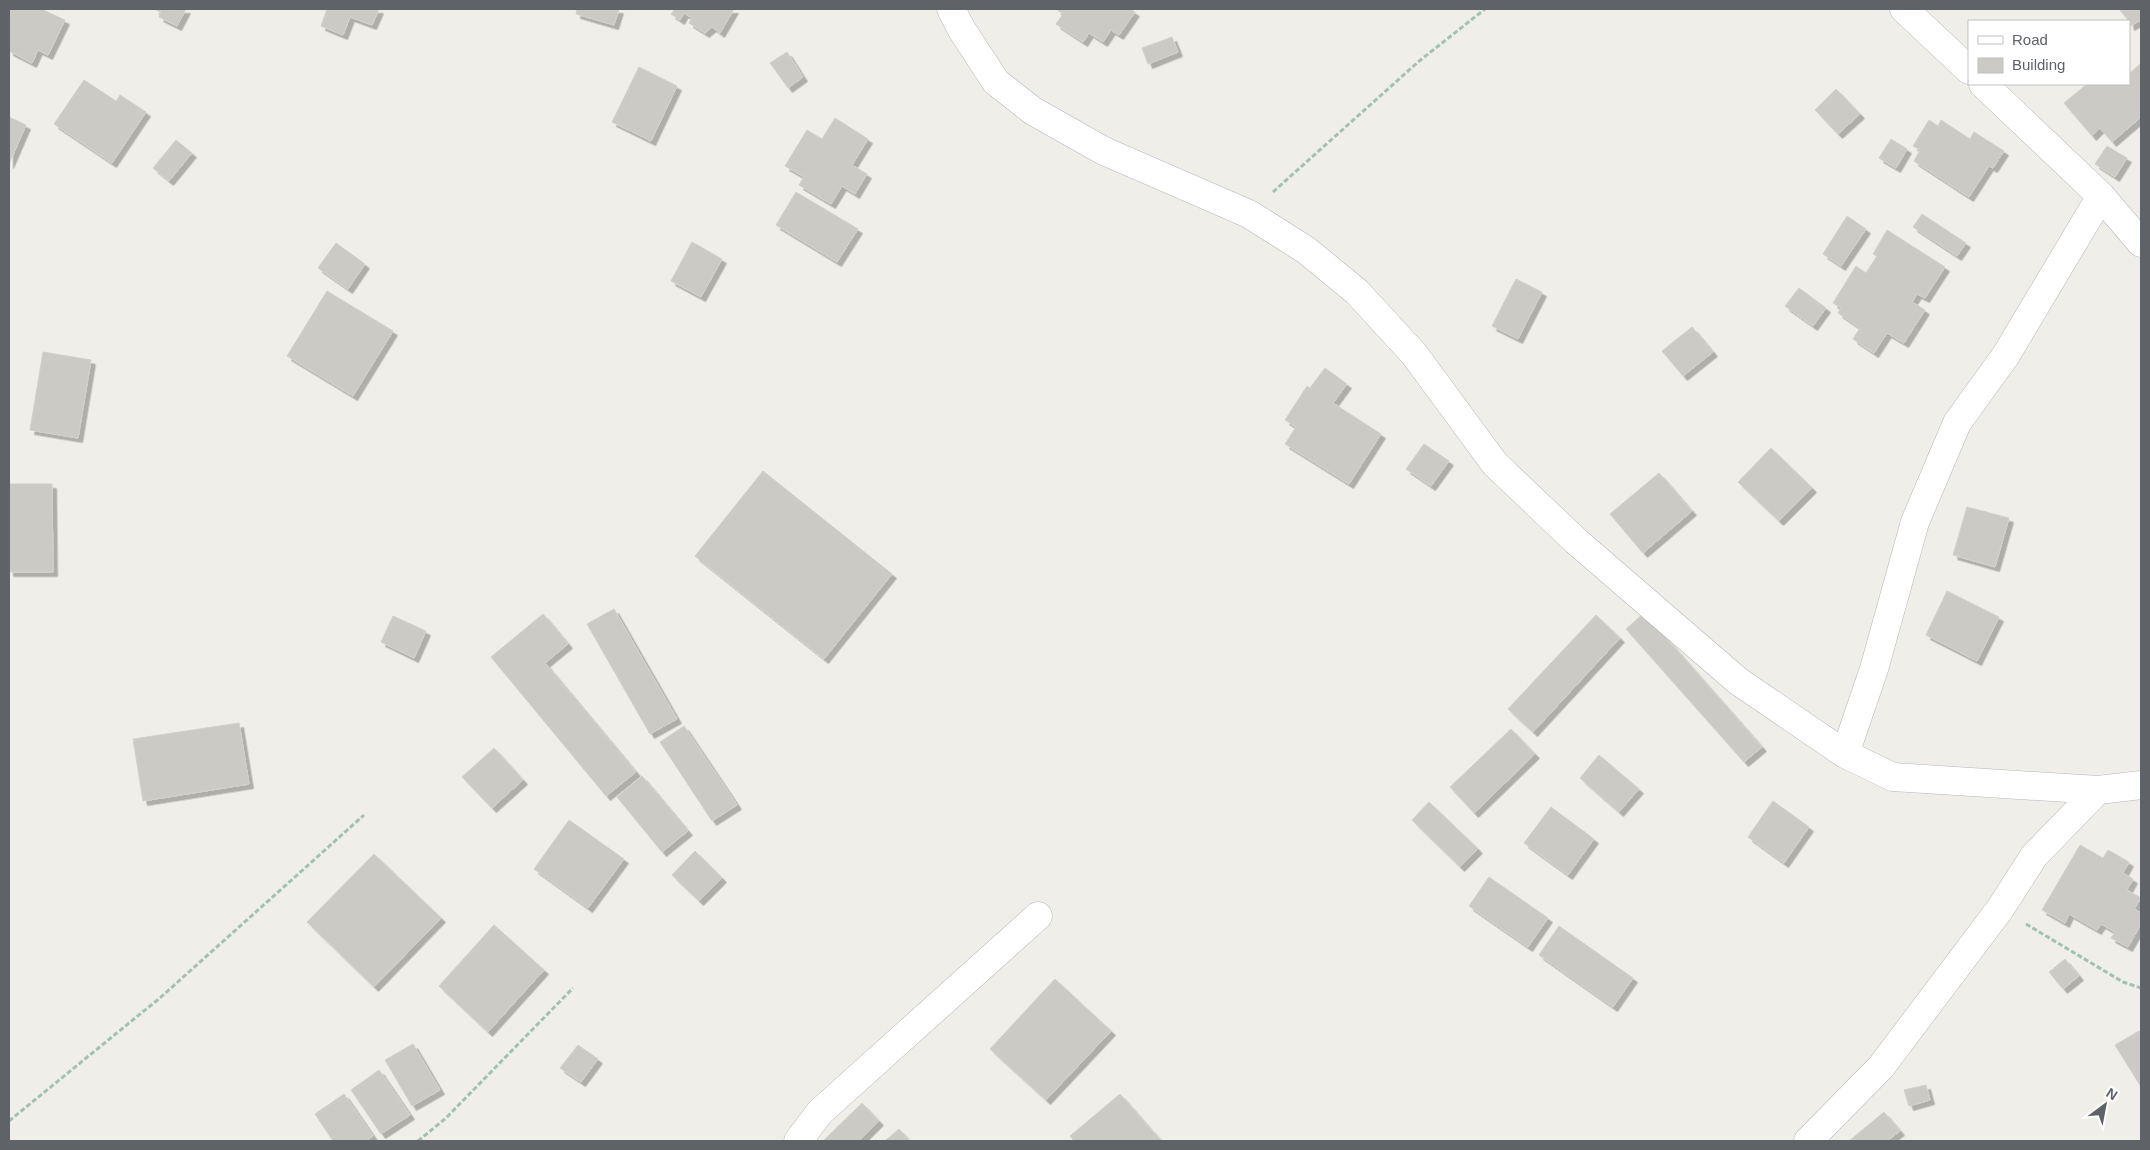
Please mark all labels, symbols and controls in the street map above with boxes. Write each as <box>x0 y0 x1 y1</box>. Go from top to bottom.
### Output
legend <box>1968 20 2130 85</box>
text: Road <box>2012 31 2048 48</box>
text: Building <box>2012 56 2065 73</box>
north arrow <box>2080 1080 2130 1130</box>
text: N <box>2103 1085 2120 1103</box>

